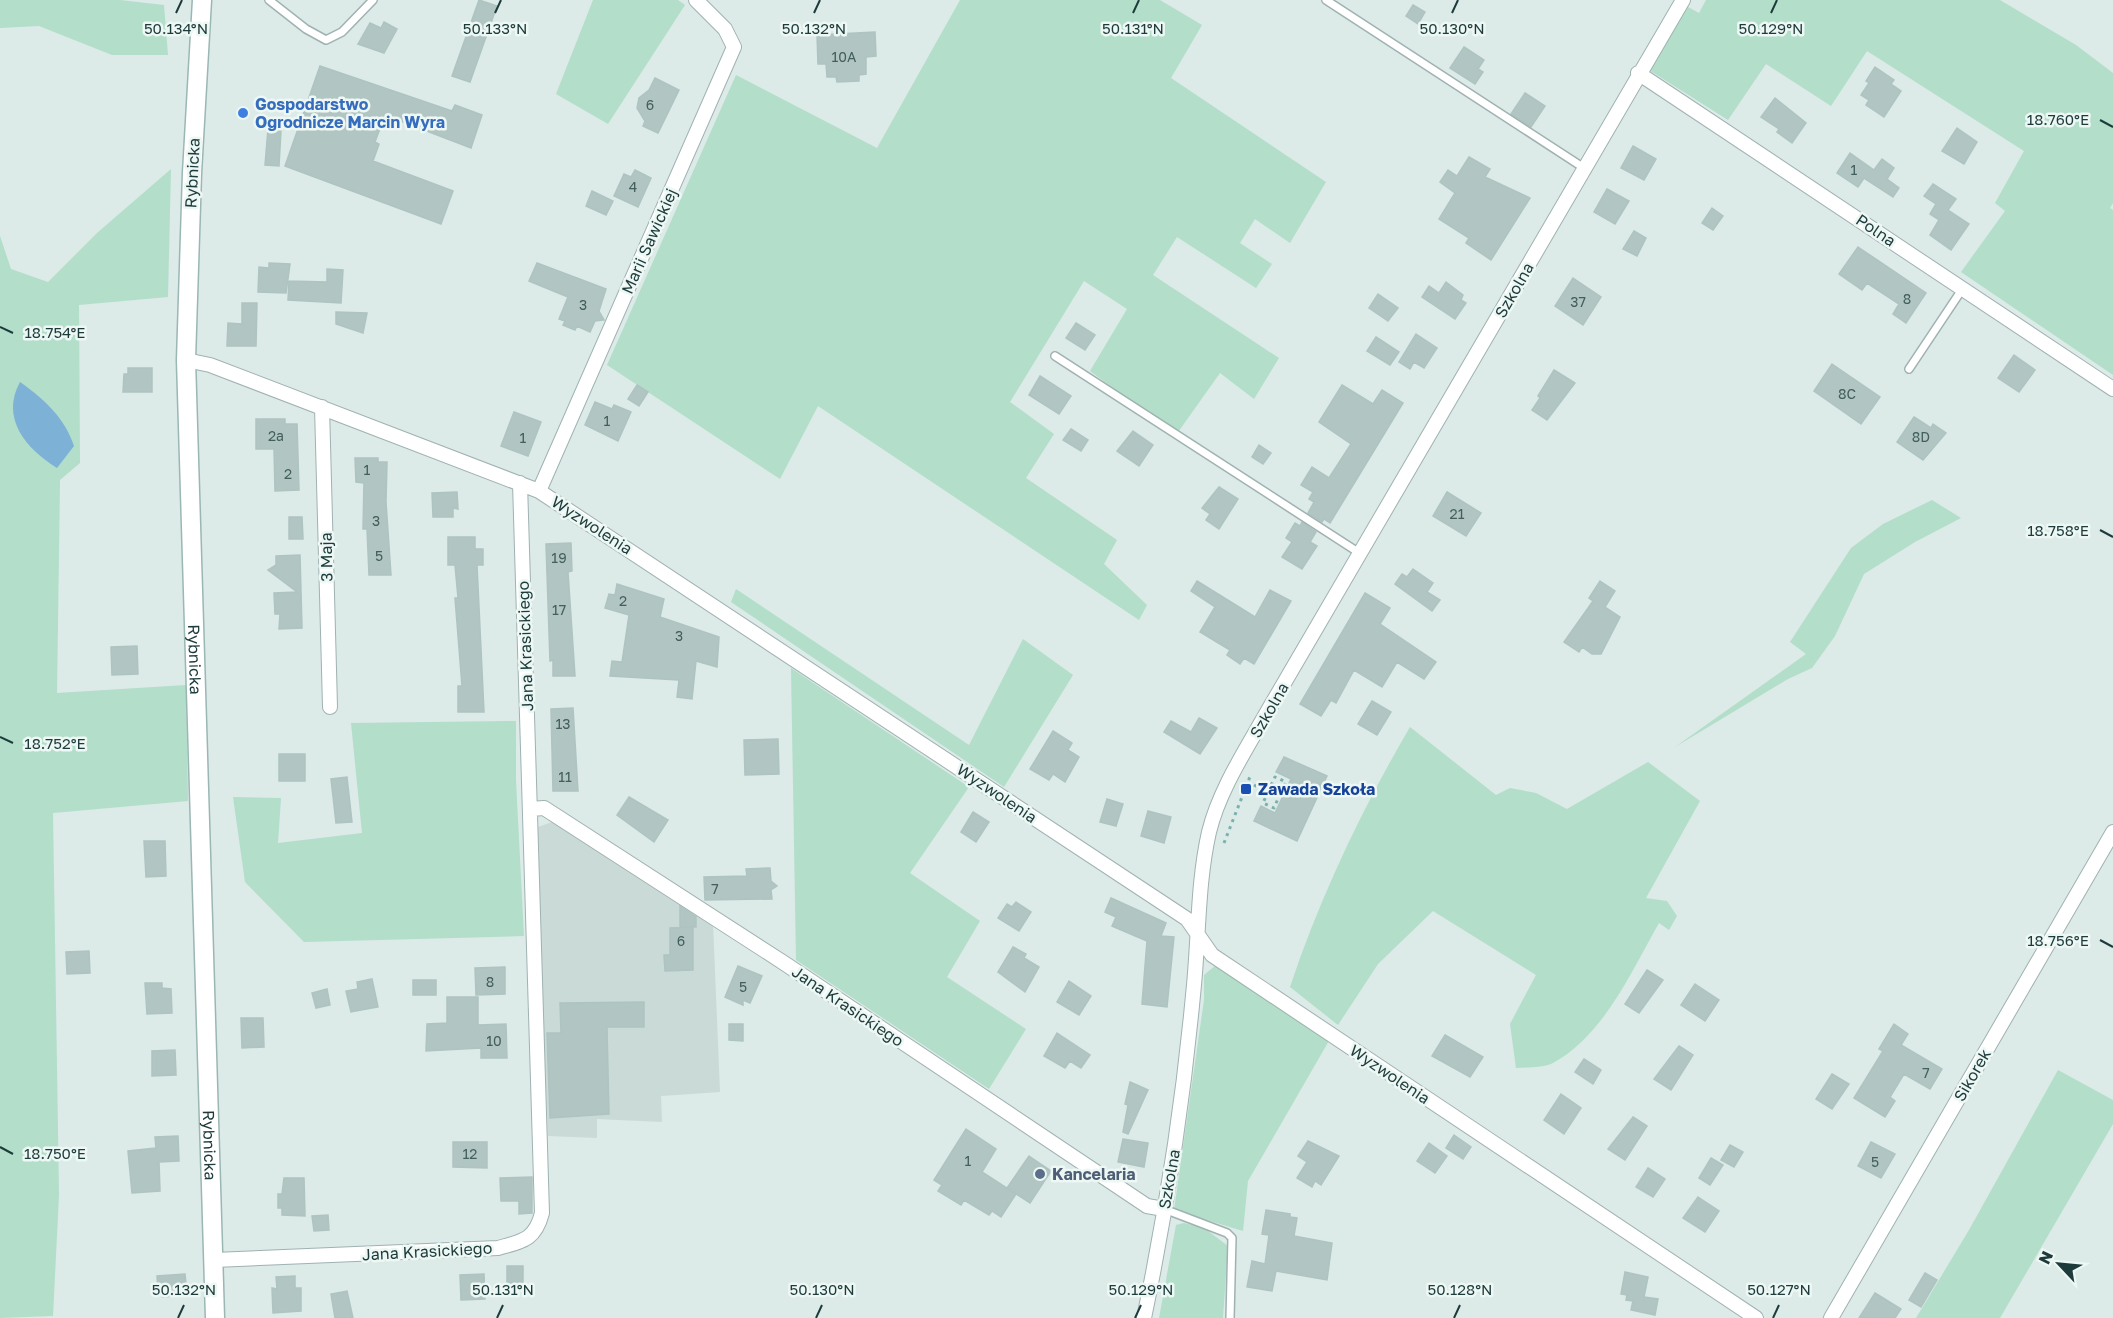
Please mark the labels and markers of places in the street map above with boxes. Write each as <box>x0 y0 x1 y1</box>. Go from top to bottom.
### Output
place label: Gospodarstwo Ogrodnicze Marcin Wyra <box>255 94 445 132</box>
marker: Gospodarstwo Ogrodnicze Marcin Wyra <box>236 106 250 120</box>
place label: Zawada Szkoła <box>1258 779 1375 799</box>
marker: Zawada Szkoła <box>1239 782 1253 796</box>
place label: Kancelaria <box>1052 1164 1136 1184</box>
marker: Kancelaria <box>1033 1167 1047 1181</box>

